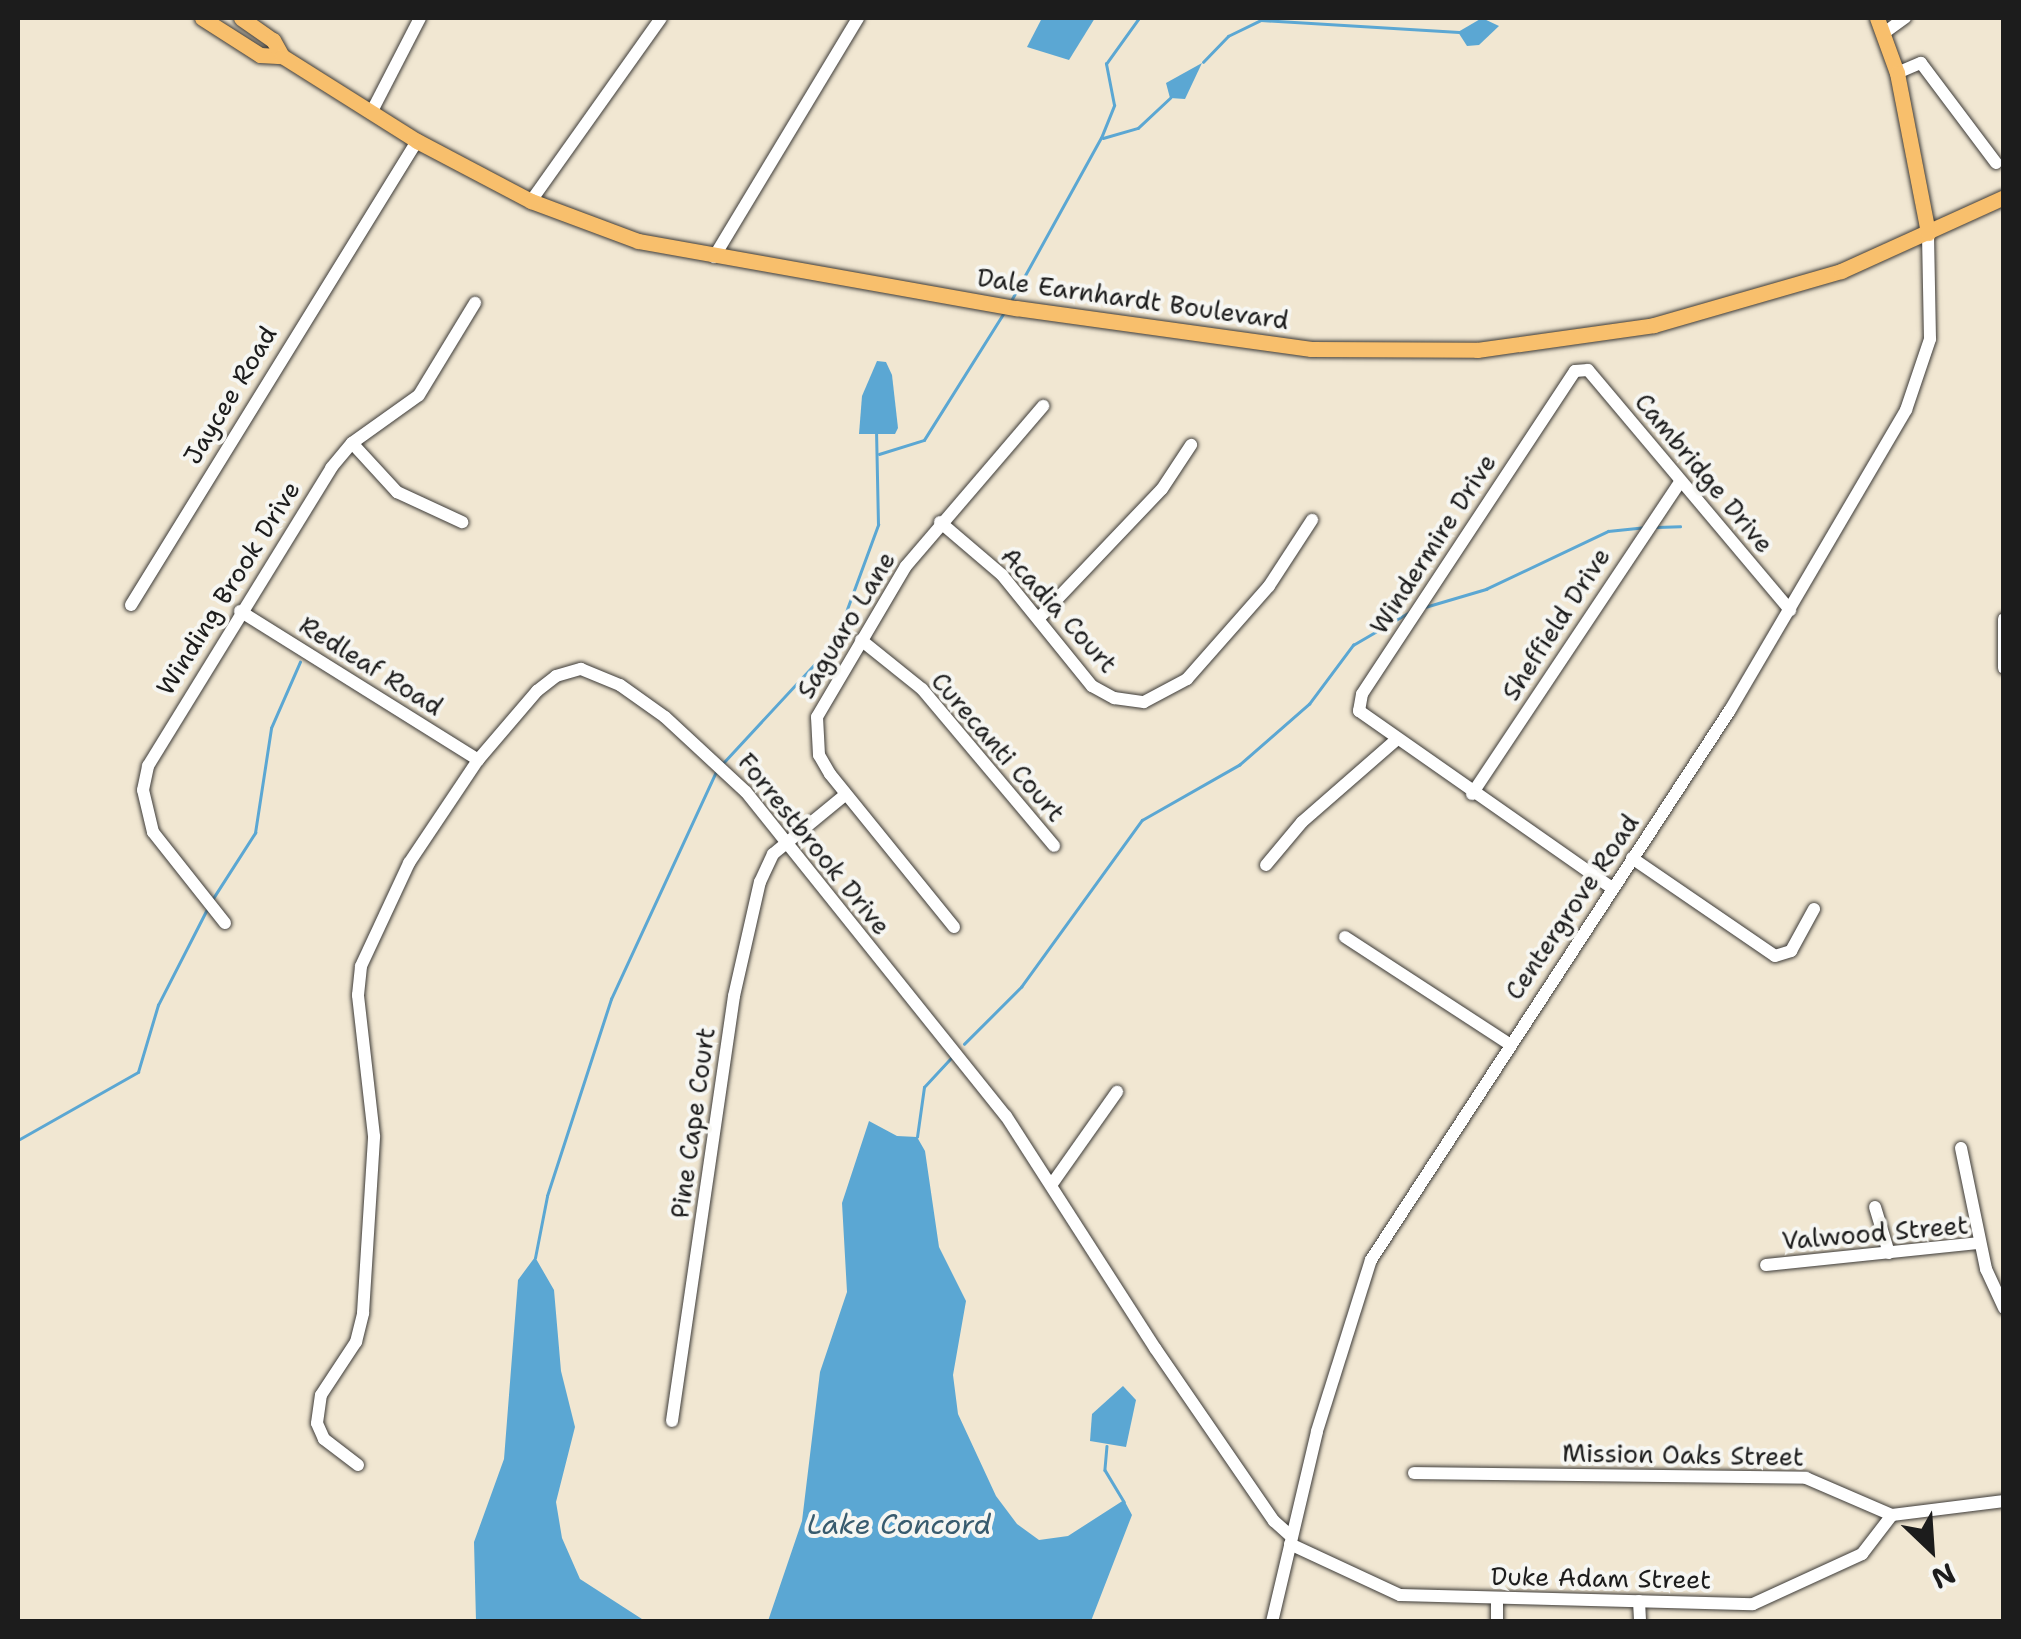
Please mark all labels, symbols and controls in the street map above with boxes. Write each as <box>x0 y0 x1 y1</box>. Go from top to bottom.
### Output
street label: Dale Earnhardt Boulevard <box>975 262 1291 336</box>
street label: Jaycee Road <box>177 321 283 469</box>
street label: Cambridge Drive <box>1629 387 1779 559</box>
street label: Windermire Drive <box>1364 448 1502 640</box>
street label: Winding Brook Drive <box>150 475 306 701</box>
street label: Acadia Court <box>995 541 1123 679</box>
street label: Sheffield Drive <box>1496 542 1616 706</box>
street label: Saguaro Lane <box>790 546 902 704</box>
street label: Redleaf Road <box>294 610 448 722</box>
street label: Curecanti Court <box>925 666 1071 828</box>
street label: Forrestbrook Drive <box>732 747 896 941</box>
street label: Centergrove Road <box>1499 809 1645 1005</box>
street label: Pine Cape Court <box>665 1026 721 1220</box>
street label: Valwood Street <box>1781 1210 1969 1256</box>
street label: Mission Oaks Street <box>1562 1438 1804 1472</box>
north arrow <box>1881 1499 1981 1599</box>
water label: Lake Concord <box>807 1507 991 1541</box>
text: N <box>1926 1554 1962 1598</box>
street label: Duke Adam Street <box>1491 1561 1711 1595</box>

